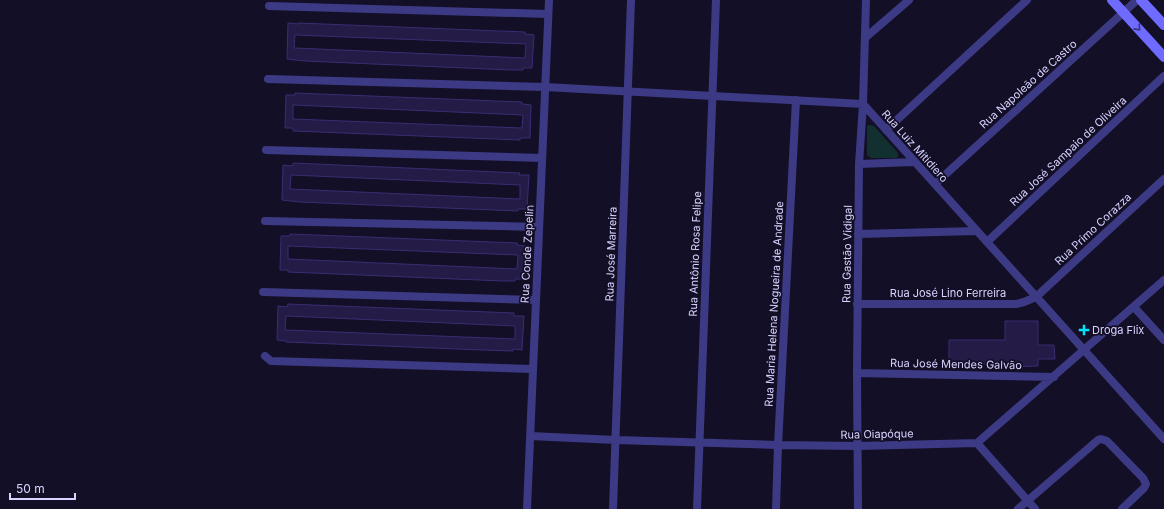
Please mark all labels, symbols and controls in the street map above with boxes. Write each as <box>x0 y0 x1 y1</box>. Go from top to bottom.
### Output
one-way arrow <box>1134 24 1141 31</box>
street label: Rua Napoleão de Castro <box>976 36 1080 131</box>
street label: Rua José Sampaio de Oliveira <box>1007 93 1129 209</box>
street label: Rua Luiz Mitidiero <box>879 107 951 185</box>
street label: Rua Primo Corazza <box>1052 190 1134 268</box>
street label: Rua Antônio Rosa Felipe <box>686 191 704 317</box>
street label: Rua Maria Helena Nogueira de Andrade <box>762 201 786 407</box>
street label: Rua Conde Zepelin <box>517 204 537 304</box>
street label: Rua Gastão Vidigal <box>839 205 855 303</box>
street label: Rua José Marreira <box>602 206 620 302</box>
street label: Rua José Lino Ferreira <box>890 286 1006 300</box>
place label: Droga Flix <box>1092 323 1144 337</box>
marker: Droga Flix <box>1079 325 1089 335</box>
street label: Rua José Mendes Galvão <box>890 356 1022 372</box>
street label: Rua Oiapóque <box>840 426 914 442</box>
scale bar <box>10 475 75 501</box>
text: 50 m <box>16 481 45 496</box>

